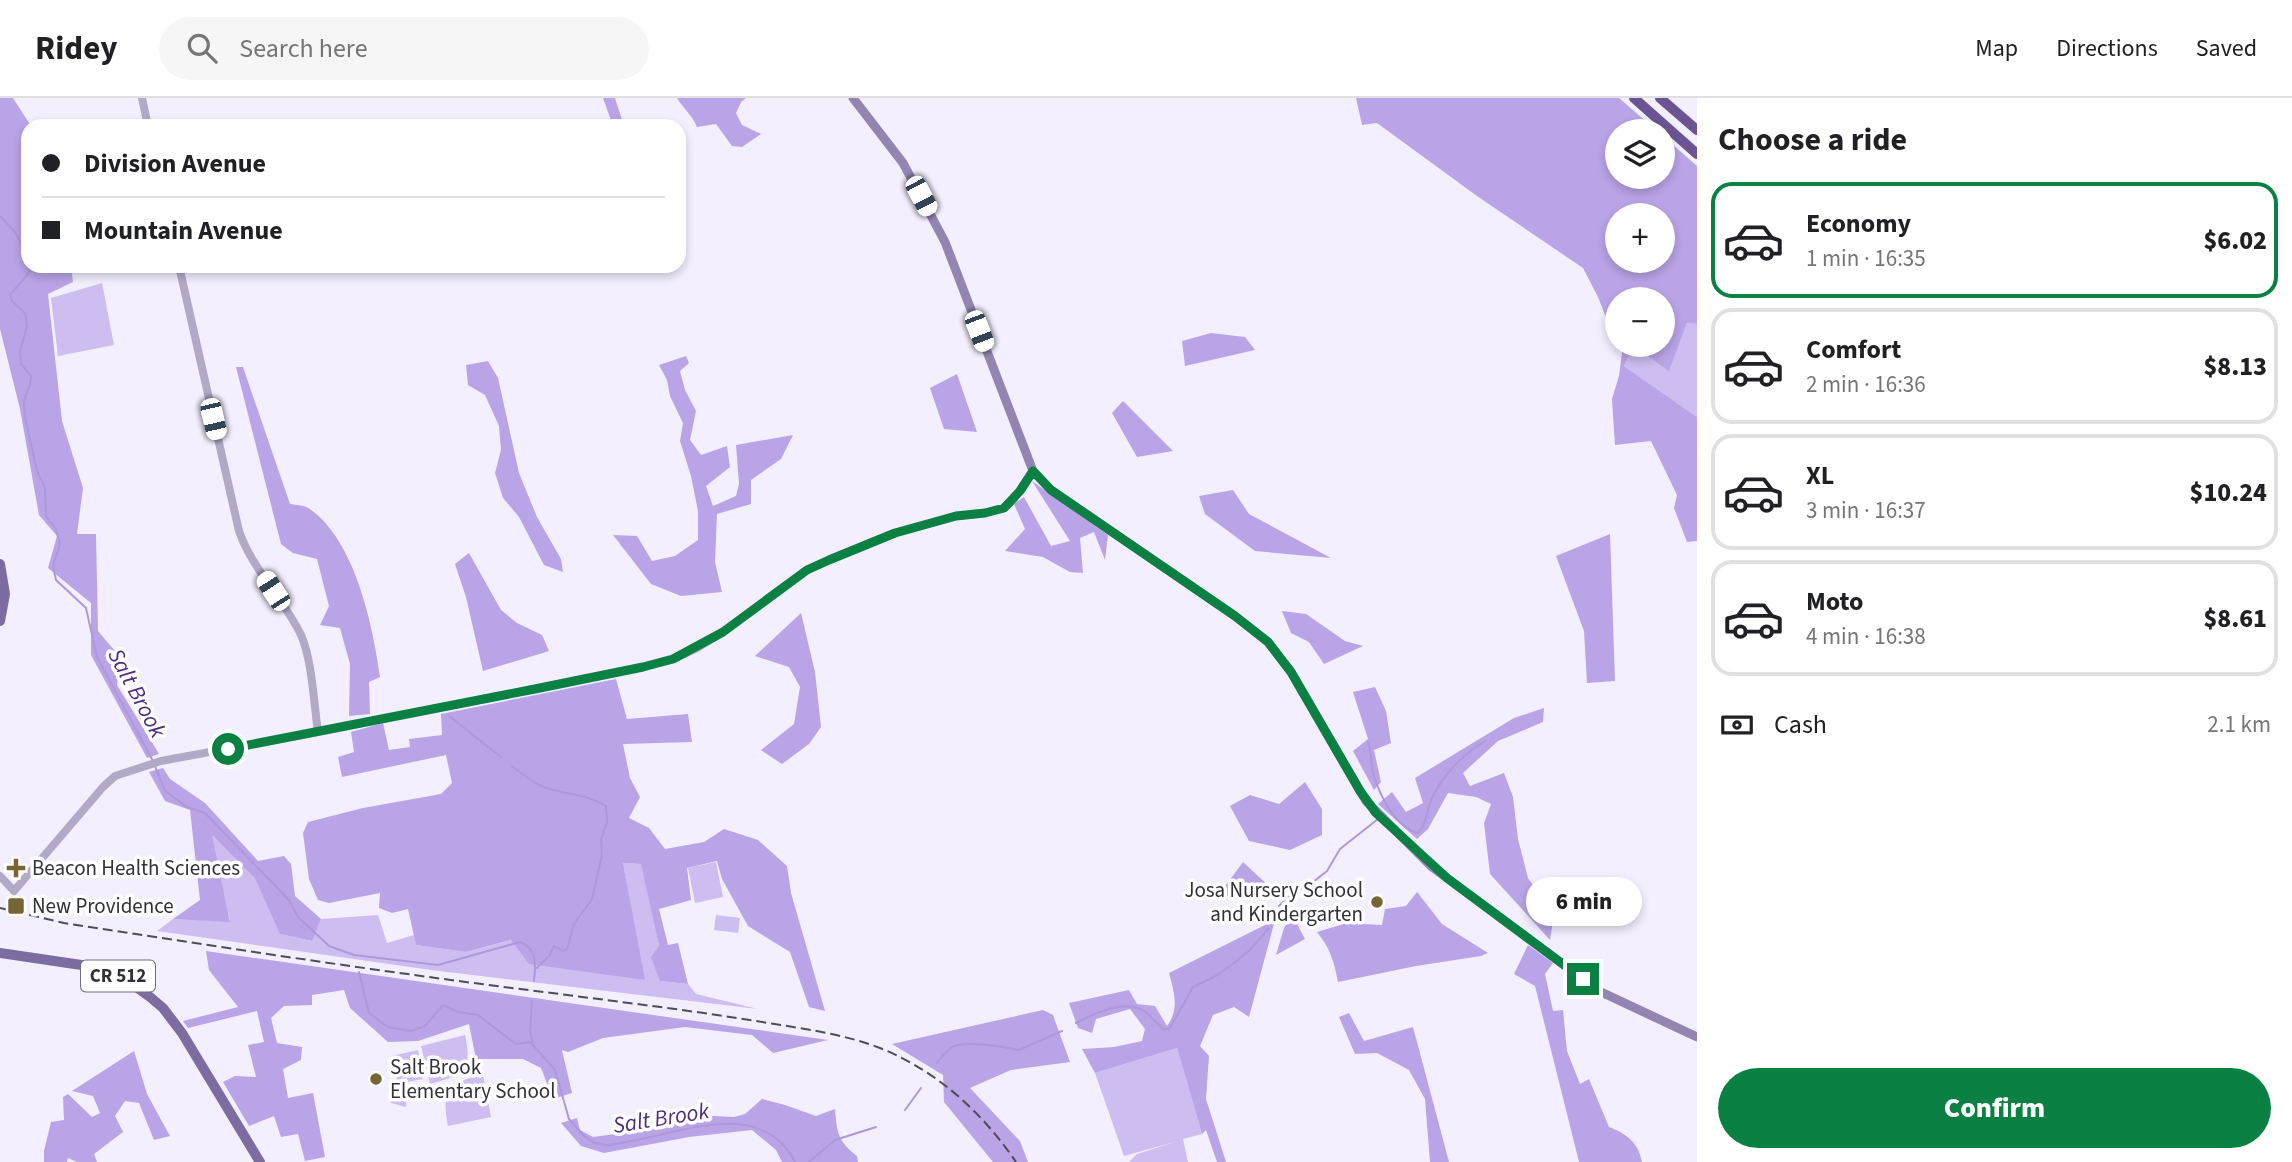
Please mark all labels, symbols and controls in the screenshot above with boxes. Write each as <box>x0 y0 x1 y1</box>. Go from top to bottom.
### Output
search box <box>159 17 649 80</box>
text: Ridey <box>35 25 117 72</box>
icon: search <box>183 29 221 67</box>
text: Search here <box>239 30 368 67</box>
text: Map <box>1975 31 2018 66</box>
text: Directions <box>2056 31 2158 66</box>
text: Saved <box>2196 31 2257 66</box>
text: Choose a ride <box>1718 117 1907 163</box>
map controls <box>1605 119 1675 357</box>
button: layers <box>1605 119 1675 189</box>
text: Division Avenue <box>84 145 266 182</box>
car <box>902 173 941 219</box>
button: + <box>1605 203 1675 273</box>
text: Economy <box>1806 205 1911 242</box>
icon: car <box>1722 209 1785 272</box>
text: Mountain Avenue <box>84 212 283 249</box>
text: $6.02 <box>2203 222 2267 259</box>
text: 1 min · 16:35 <box>1806 242 1926 275</box>
button: − <box>1605 287 1675 357</box>
car <box>962 308 997 354</box>
text: Comfort <box>1806 331 1901 368</box>
icon: car <box>1722 335 1785 398</box>
text: $8.13 <box>2203 348 2267 385</box>
text: 2 min · 16:36 <box>1806 368 1926 401</box>
car <box>199 396 228 442</box>
text: XL <box>1806 457 1834 494</box>
icon: car <box>1722 461 1785 524</box>
text: $10.24 <box>2190 474 2267 511</box>
text: 3 min · 16:37 <box>1806 494 1926 527</box>
car <box>253 568 294 614</box>
text: Moto <box>1806 583 1863 620</box>
icon: car <box>1722 587 1785 650</box>
text: $8.61 <box>2203 600 2267 637</box>
text: 4 min · 16:38 <box>1806 620 1926 653</box>
water label: Salt Brook <box>100 642 175 745</box>
icon: cash <box>1718 706 1756 744</box>
text: Cash <box>1774 706 1827 743</box>
text: 2.1 km <box>2207 708 2271 741</box>
route start <box>212 733 244 765</box>
place label: Beacon Health Sciences <box>32 853 240 883</box>
marker: Beacon Health Sciences <box>6 858 26 878</box>
place label: Josa Nursery School and Kindergarten <box>1184 875 1363 929</box>
callout: 6 min <box>1525 878 1641 926</box>
text: 6 min <box>1556 885 1612 918</box>
place label: New Providence <box>32 891 174 921</box>
marker: Josa Nursery School and Kindergarten <box>1369 894 1385 910</box>
marker: New Providence <box>6 896 26 916</box>
road number: CR 512 <box>81 960 155 992</box>
route end <box>1567 963 1599 995</box>
place label: Salt Brook Elementary School <box>390 1052 556 1106</box>
button: Confirm <box>1718 1068 2271 1148</box>
marker: Salt Brook Elementary School <box>368 1071 384 1087</box>
water label: Salt Brook <box>610 1094 713 1142</box>

